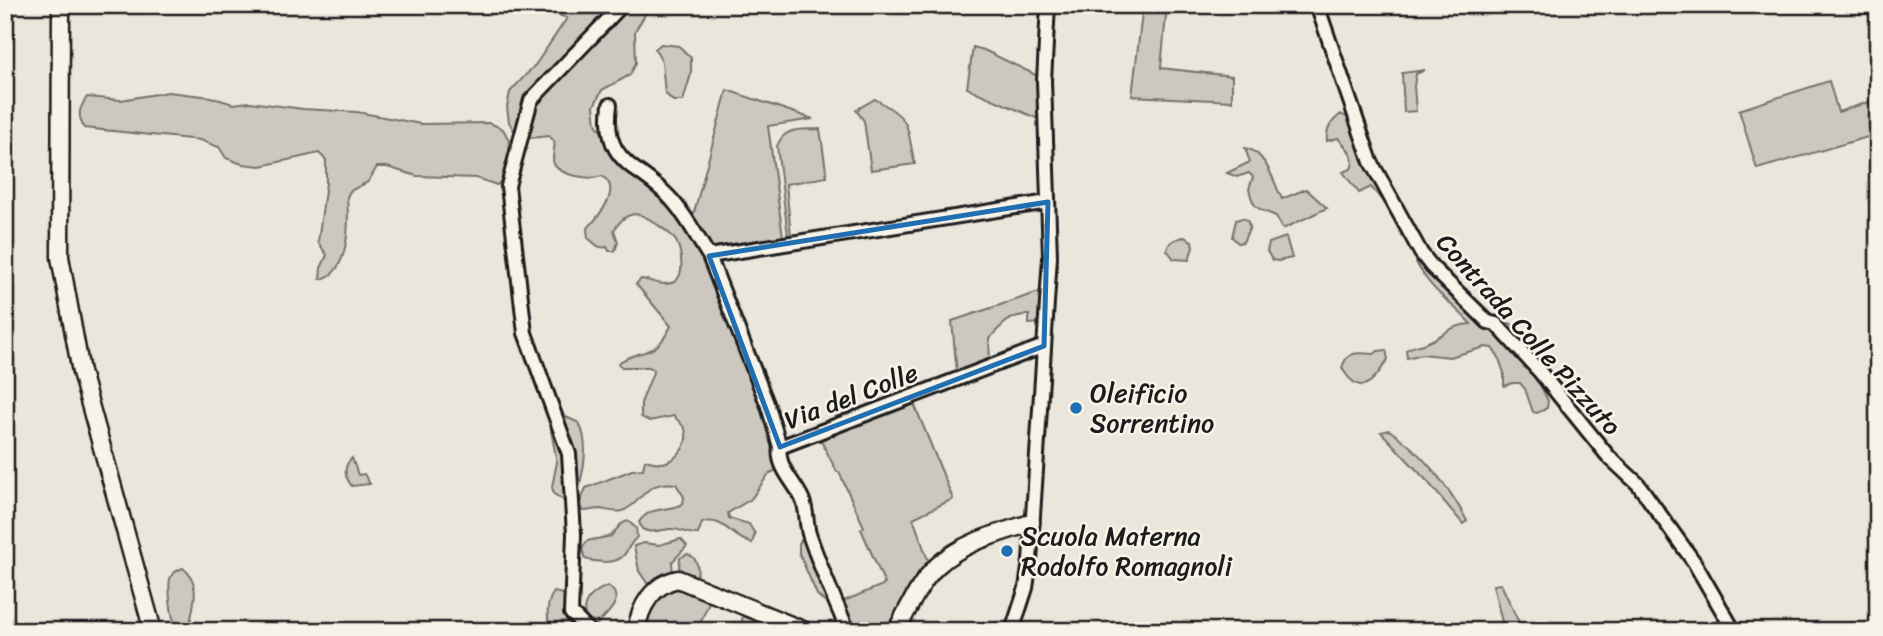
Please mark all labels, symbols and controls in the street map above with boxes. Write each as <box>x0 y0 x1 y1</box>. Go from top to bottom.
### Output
street label: Contrada Colle Pizzuto <box>1425 222 1633 446</box>
street label: Via del Colle <box>777 349 925 443</box>
place label: Oleificio Sorrentino <box>1090 370 1214 446</box>
marker: Oleificio Sorrentino <box>1068 400 1084 416</box>
place label: Scuola Materna Rodolfo Romagnoli <box>1021 513 1233 589</box>
marker: Scuola Materna Rodolfo Romagnoli <box>999 543 1015 559</box>

